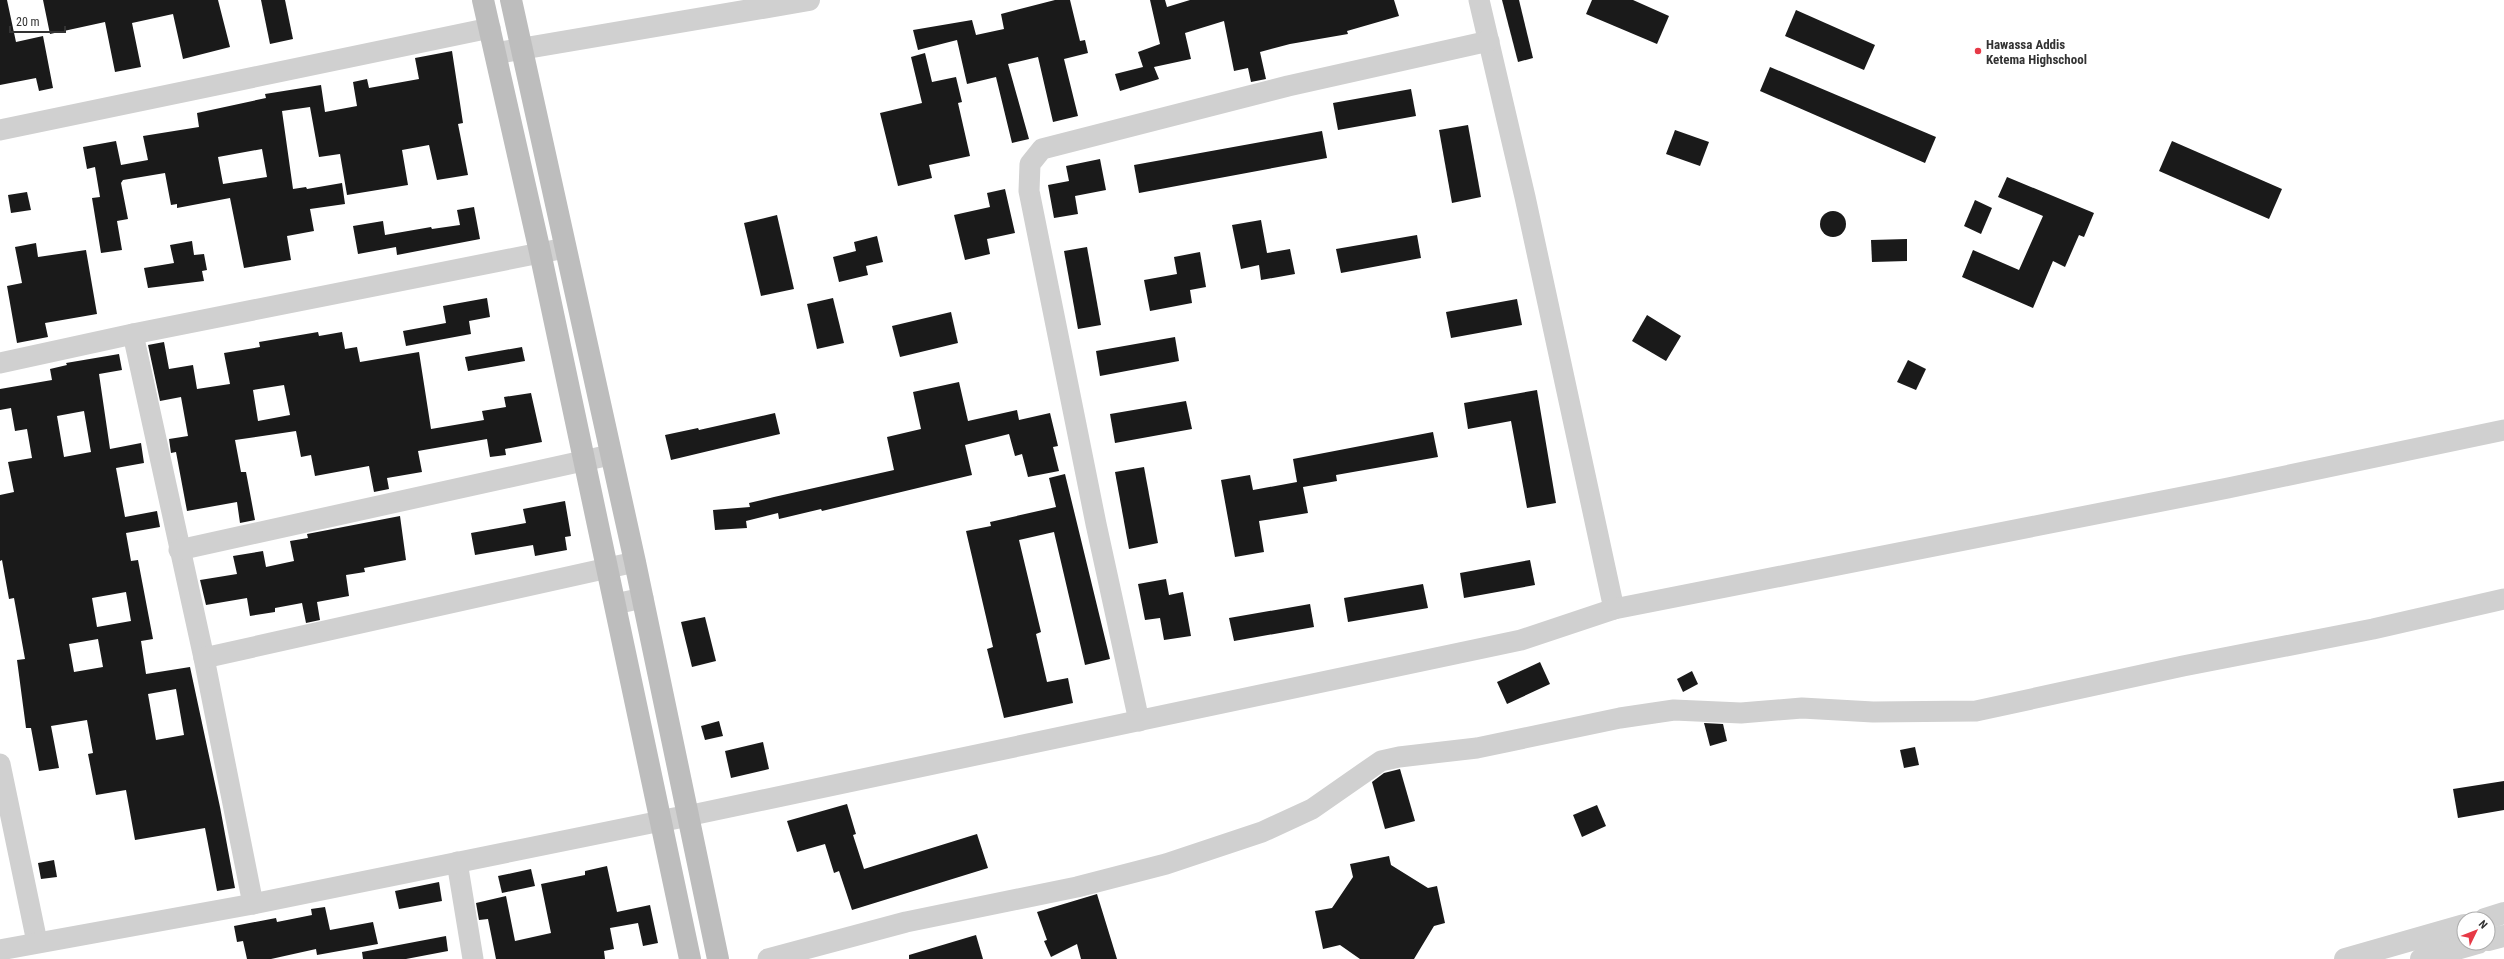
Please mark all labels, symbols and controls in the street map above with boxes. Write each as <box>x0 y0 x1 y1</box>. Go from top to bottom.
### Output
scale bar <box>10 8 65 34</box>
text: 20 m <box>16 15 40 29</box>
place label: Hawassa Addis Ketema Highschool <box>1986 37 2087 67</box>
marker: Hawassa Addis Ketema Highschool <box>1973 46 1983 56</box>
north arrow <box>2456 911 2496 951</box>
text: N <box>2476 918 2490 932</box>

